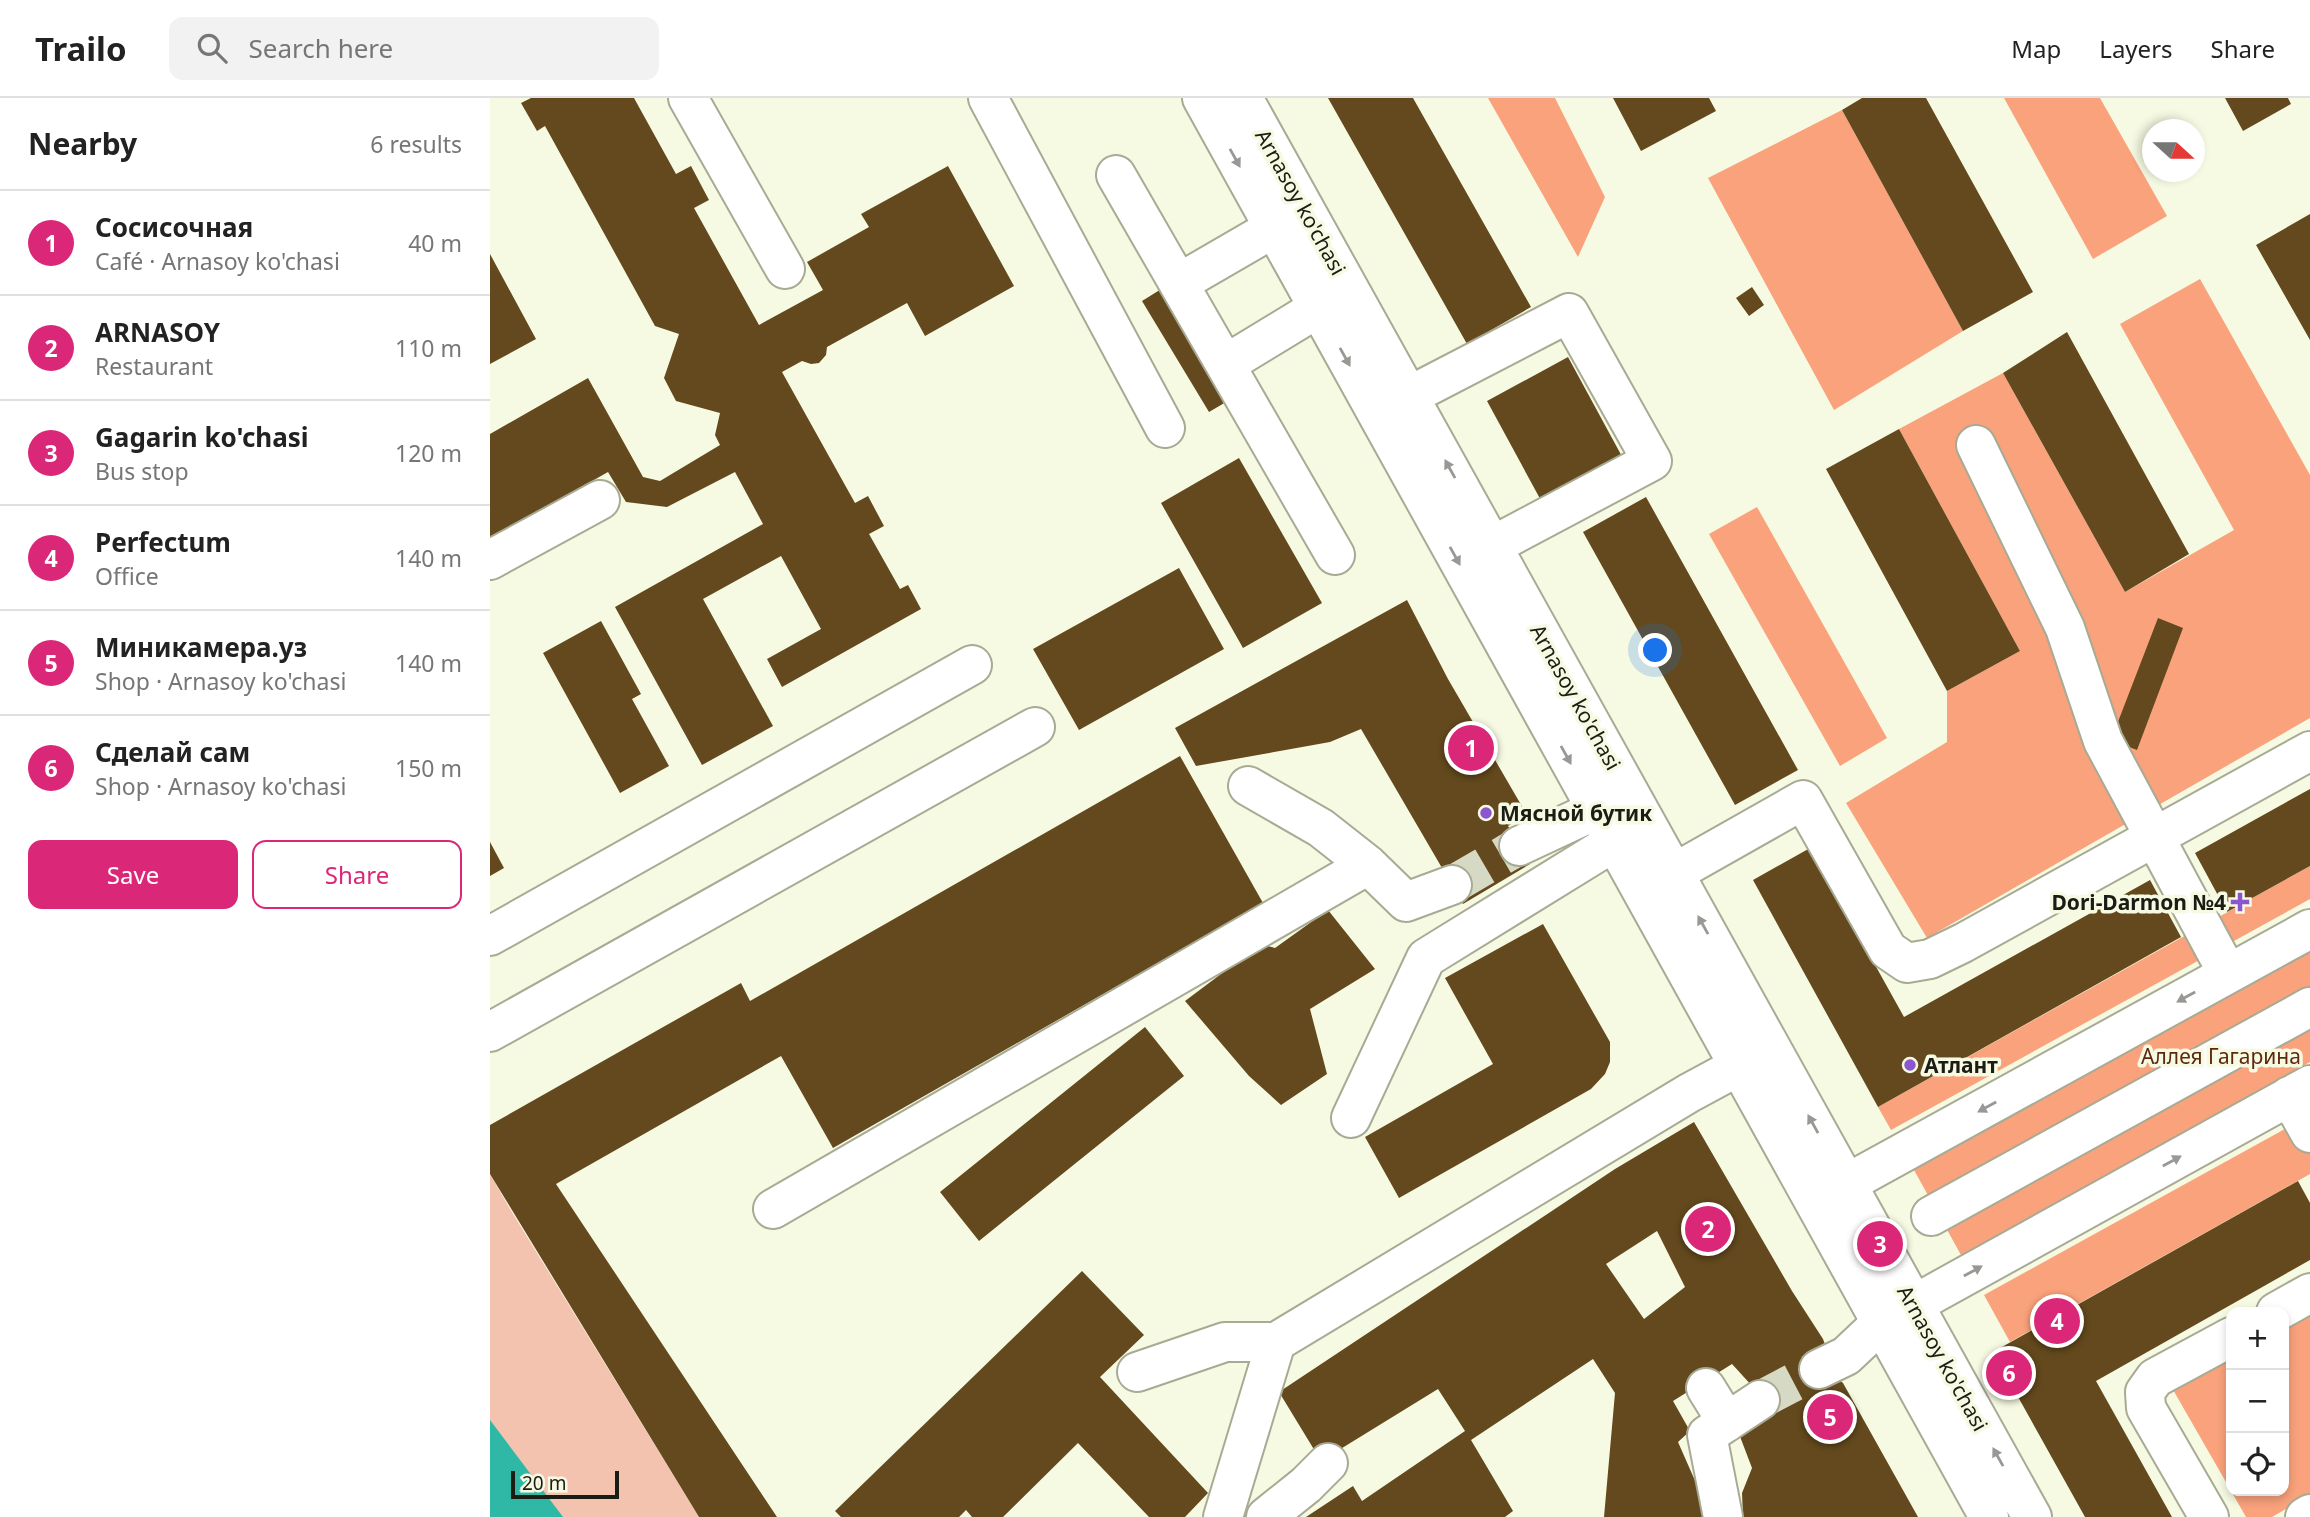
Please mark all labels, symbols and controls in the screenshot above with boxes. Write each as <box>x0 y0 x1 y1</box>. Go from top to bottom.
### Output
search box <box>169 17 659 80</box>
text: Trailo <box>35 26 127 71</box>
icon: search <box>193 29 231 67</box>
text: Search here <box>249 30 393 66</box>
text: Map <box>2011 32 2061 65</box>
text: Layers <box>2099 32 2173 65</box>
text: Share <box>2211 32 2275 65</box>
north arrow <box>2142 119 2205 182</box>
text: Nearby <box>28 123 137 164</box>
street label: Arnasoy ko'chasi <box>1249 124 1353 280</box>
text: 6 results <box>370 128 462 160</box>
one-way arrow <box>1229 148 1241 167</box>
text: Сосисочная <box>95 209 253 245</box>
text: 1 <box>44 227 58 259</box>
text: 40 m <box>408 227 462 259</box>
text: Café · Arnasoy ko'chasi <box>95 245 340 277</box>
text: ARNASOY <box>95 314 220 350</box>
text: 2 <box>44 332 58 364</box>
text: 110 m <box>395 332 462 364</box>
one-way arrow <box>1339 347 1351 366</box>
text: Restaurant <box>95 350 213 382</box>
text: Gagarin ko'chasi <box>95 419 309 455</box>
text: 3 <box>44 437 58 469</box>
text: 120 m <box>395 437 462 469</box>
text: Bus stop <box>95 455 189 487</box>
one-way arrow <box>1444 460 1456 479</box>
text: Perfectum <box>95 524 231 560</box>
text: 4 <box>44 542 58 574</box>
text: 140 m <box>395 542 462 574</box>
one-way arrow <box>1449 546 1461 565</box>
text: Office <box>95 560 159 592</box>
street label: Arnasoy ko'chasi <box>1524 619 1628 775</box>
text: Миникамера.уз <box>95 629 307 665</box>
your location <box>1638 633 1672 667</box>
text: 5 <box>44 647 58 679</box>
text: 140 m <box>395 647 462 679</box>
text: Shop · Arnasoy ko'chasi <box>95 665 346 697</box>
pin: 1 <box>1448 722 1494 774</box>
text: Сделай сам <box>95 734 250 770</box>
one-way arrow <box>1560 745 1572 764</box>
text: 6 <box>44 752 58 784</box>
text: 150 m <box>395 752 462 784</box>
text: Shop · Arnasoy ko'chasi <box>95 770 346 802</box>
place label: Мясной бутик <box>1500 799 1652 827</box>
marker: Мясной бутик <box>1478 805 1494 821</box>
button: Save <box>28 840 238 909</box>
button: Share <box>252 840 462 909</box>
place label: Dori-Darmon №4 <box>2051 888 2226 916</box>
marker: Dori-Darmon №4 <box>2232 894 2248 910</box>
one-way arrow <box>1697 916 1709 935</box>
one-way arrow <box>2176 992 2196 1003</box>
park label: Аллея Гагарина <box>2141 1042 2301 1070</box>
place label: Атлант <box>1924 1051 1998 1079</box>
marker: Атлант <box>1902 1057 1918 1073</box>
one-way arrow <box>1977 1101 1996 1113</box>
one-way arrow <box>1807 1115 1819 1134</box>
one-way arrow <box>2162 1155 2182 1167</box>
pin: 2 <box>1685 1203 1731 1255</box>
pin: 3 <box>1857 1218 1903 1270</box>
one-way arrow <box>1963 1266 1983 1277</box>
street label: Arnasoy ko'chasi <box>1891 1280 1995 1436</box>
pin: 4 <box>2034 1295 2080 1347</box>
map controls <box>2226 1307 2289 1496</box>
button: + <box>2226 1307 2289 1370</box>
pin: 6 <box>1986 1347 2032 1399</box>
button: − <box>2226 1370 2289 1433</box>
pin: 5 <box>1807 1391 1853 1443</box>
button: locate <box>2226 1433 2289 1496</box>
one-way arrow <box>1992 1448 2004 1467</box>
scale bar <box>511 1468 620 1500</box>
text: 20 m <box>522 1470 566 1496</box>

